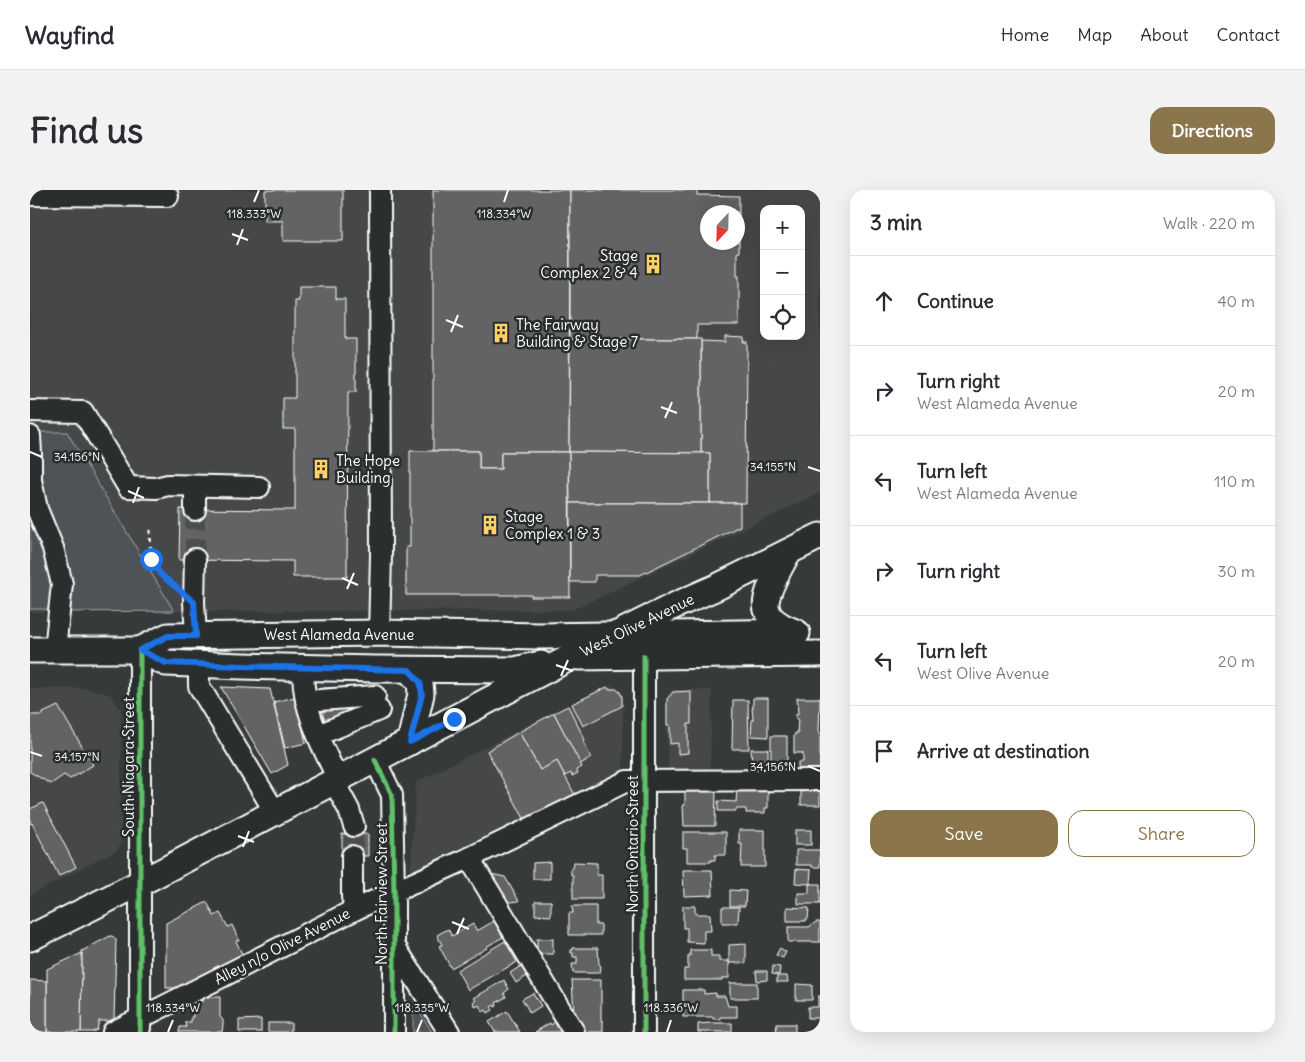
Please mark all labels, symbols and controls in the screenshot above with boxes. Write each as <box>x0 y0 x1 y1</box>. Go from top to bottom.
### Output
text: Wayfind <box>25 20 114 50</box>
text: Home <box>1001 23 1049 46</box>
text: Map <box>1077 23 1112 46</box>
text: About <box>1140 23 1188 46</box>
text: Contact <box>1216 23 1280 46</box>
button: Directions <box>1150 107 1275 154</box>
text: Find us <box>30 108 143 152</box>
north arrow <box>700 205 745 250</box>
map controls <box>760 205 805 340</box>
button: + <box>760 205 805 250</box>
text: 118.333°W <box>227 206 281 221</box>
text: 118.334°W <box>477 206 531 221</box>
text: 3 min <box>870 209 922 236</box>
text: Walk · 220 m <box>1163 213 1255 233</box>
place label: Stage Complex 2 & 4 <box>540 246 638 282</box>
button: − <box>760 250 805 295</box>
building icon: Stage Complex 2 & 4 <box>642 253 664 275</box>
icon: ahead <box>870 287 898 315</box>
text: Continue <box>917 289 994 313</box>
text: 40 m <box>1217 291 1255 311</box>
button: locate <box>760 295 805 340</box>
place label: The Fairway Building & Stage 7 <box>516 315 638 351</box>
building icon: The Fairway Building & Stage 7 <box>490 322 512 344</box>
text: Turn right <box>917 369 1000 393</box>
icon: right <box>870 377 898 405</box>
text: 20 m <box>1218 381 1255 401</box>
text: West Alameda Avenue <box>917 393 1078 413</box>
text: 34.156°N <box>54 449 100 464</box>
place label: The Hope Building <box>336 451 400 487</box>
building icon: The Hope Building <box>310 458 332 480</box>
text: 34.155°N <box>750 459 796 474</box>
text: Turn left <box>917 459 987 483</box>
icon: left <box>870 467 898 495</box>
text: 110 m <box>1214 471 1255 491</box>
text: West Alameda Avenue <box>917 483 1078 503</box>
place label: Stage Complex 1 & 3 <box>505 507 600 543</box>
building icon: Stage Complex 1 & 3 <box>479 514 501 536</box>
route start <box>140 548 163 571</box>
icon: right <box>870 557 898 585</box>
text: Turn right <box>917 559 1000 583</box>
text: 30 m <box>1218 561 1255 581</box>
street label: West Olive Avenue <box>577 589 697 661</box>
street label: West Alameda Avenue <box>264 625 414 644</box>
text: Turn left <box>917 639 987 663</box>
icon: left <box>870 647 898 675</box>
text: 20 m <box>1218 651 1255 671</box>
text: West Olive Avenue <box>917 663 1049 683</box>
street label: South Niagara Street <box>119 697 138 837</box>
route end <box>443 708 466 731</box>
icon: arrive <box>870 737 898 765</box>
text: Arrive at destination <box>917 739 1090 763</box>
text: 34.157°N <box>54 749 100 764</box>
text: 34.156°N <box>750 759 796 774</box>
street label: North Ontario Street <box>623 775 642 913</box>
button: Save <box>870 810 1058 857</box>
button: Share <box>1068 810 1255 857</box>
street label: North Fairview Street <box>372 823 391 965</box>
street label: Alley n/o Olive Avenue <box>211 904 353 988</box>
text: 118.334°W <box>146 1000 200 1015</box>
text: 118.335°W <box>395 1000 449 1015</box>
text: 118.336°W <box>644 1000 698 1015</box>

